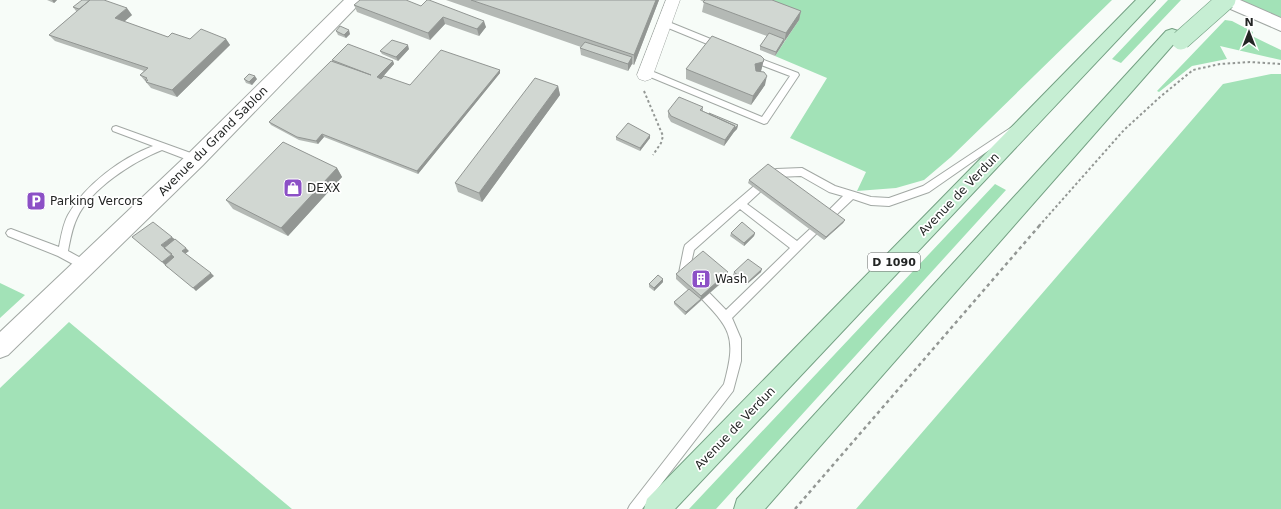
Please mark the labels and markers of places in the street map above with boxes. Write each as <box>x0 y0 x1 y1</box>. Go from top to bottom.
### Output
shop icon: DEXX <box>282 177 304 199</box>
place label: DEXX <box>307 181 340 195</box>
parking icon: Parking Vercors <box>25 190 47 212</box>
place label: Parking Vercors <box>50 194 143 208</box>
building icon: Wash <box>690 268 712 290</box>
place label: Wash <box>715 272 747 286</box>

